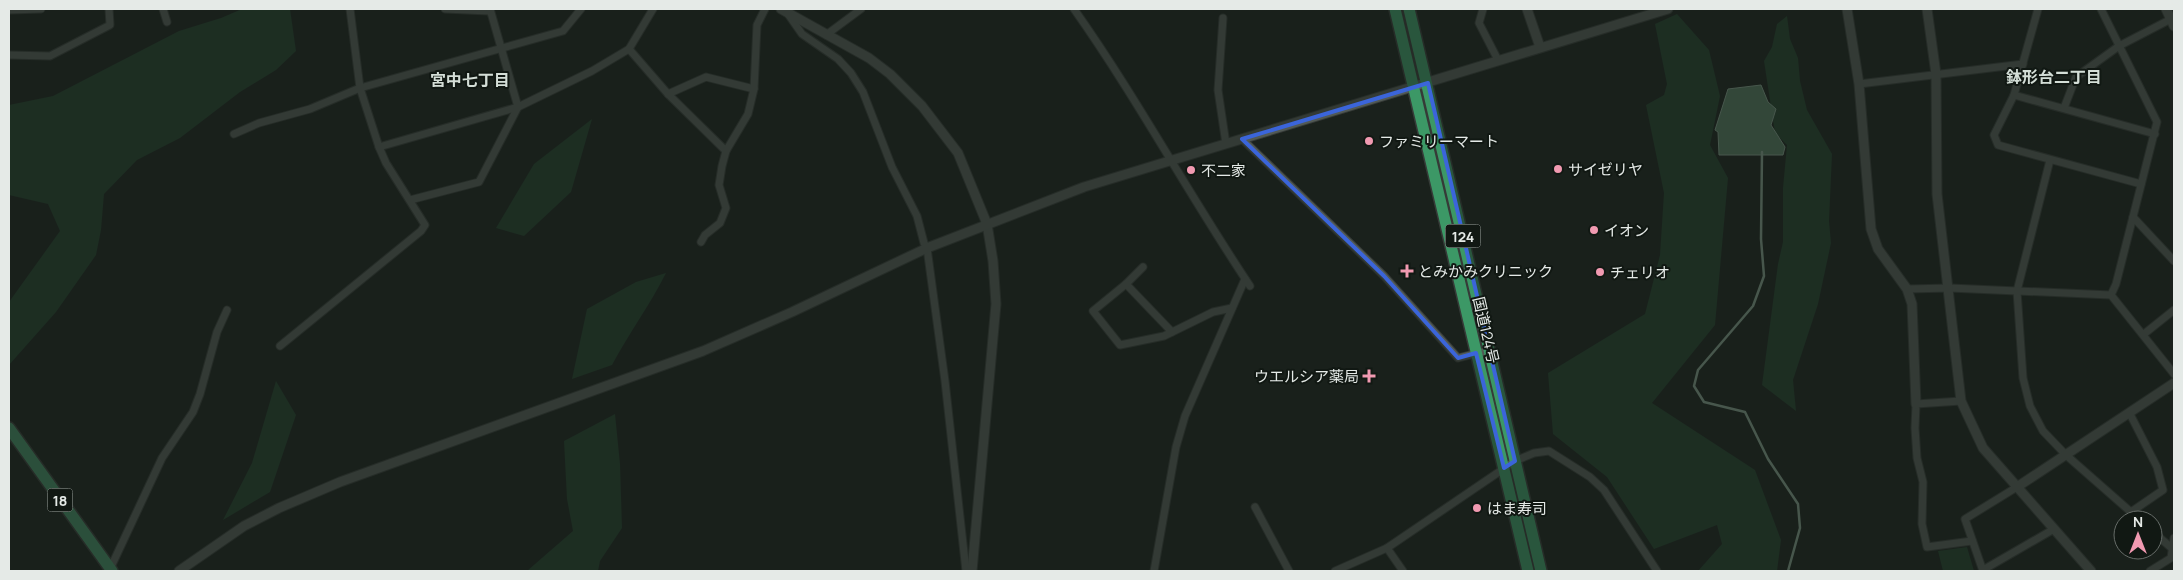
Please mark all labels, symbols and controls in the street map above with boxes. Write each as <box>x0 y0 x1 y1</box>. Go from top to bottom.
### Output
district label: 鉢形台二丁目 <box>2006 66 2102 88</box>
district label: 宮中七丁目 <box>430 69 510 91</box>
place label: ファミリーマート <box>1379 131 1499 152</box>
marker: ファミリーマート <box>1363 135 1375 147</box>
place label: サイゼリヤ <box>1568 159 1643 180</box>
place label: 不二家 <box>1201 160 1246 181</box>
marker: サイゼリヤ <box>1552 163 1564 175</box>
marker: 不二家 <box>1185 164 1197 176</box>
place label: イオン <box>1604 220 1649 241</box>
marker: イオン <box>1588 224 1600 236</box>
road number: 124 <box>1446 225 1480 248</box>
place label: とみかみクリニック <box>1418 261 1553 282</box>
place label: チェリオ <box>1610 262 1670 283</box>
marker: とみかみクリニック <box>1400 264 1414 278</box>
marker: チェリオ <box>1594 266 1606 278</box>
street label: 国道124号 <box>1468 295 1504 365</box>
place label: ウエルシア薬局 <box>1254 366 1359 387</box>
marker: ウエルシア薬局 <box>1363 370 1375 382</box>
road number: 18 <box>48 488 72 512</box>
place label: はま寿司 <box>1487 498 1547 519</box>
marker: はま寿司 <box>1471 502 1483 514</box>
north arrow <box>2113 510 2163 560</box>
text: N <box>2133 512 2143 531</box>

